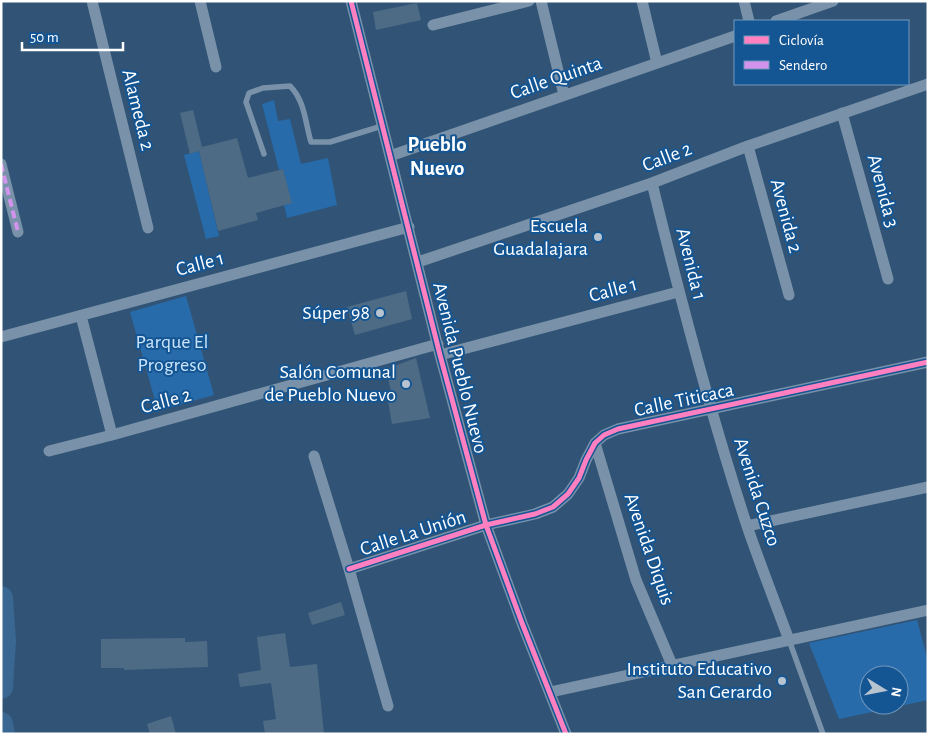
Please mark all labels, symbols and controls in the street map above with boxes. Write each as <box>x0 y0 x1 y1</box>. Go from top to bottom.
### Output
scale bar <box>22 20 124 52</box>
legend <box>734 20 909 85</box>
text: 50 m <box>30 30 59 45</box>
text: Ciclovía <box>779 33 824 48</box>
street label: Calle Quinta <box>507 53 605 103</box>
text: Sendero <box>779 58 827 73</box>
street label: Alameda 2 <box>118 67 158 153</box>
district label: Pueblo Nuevo <box>407 134 467 179</box>
street label: Calle 2 <box>640 139 694 175</box>
street label: Avenida 3 <box>864 152 902 230</box>
street label: Avenida 2 <box>767 177 805 255</box>
place label: Escuela Guadalajara <box>493 216 588 259</box>
street label: Avenida 1 <box>672 226 710 302</box>
marker: Escuela Guadalajara <box>592 231 604 243</box>
street label: Calle 1 <box>174 248 226 280</box>
street label: Calle 1 <box>587 274 639 306</box>
street label: Avenida Pueblo Nuevo <box>429 280 491 456</box>
place label: Súper 98 <box>302 303 370 323</box>
marker: Súper 98 <box>374 307 386 319</box>
park label: Parque El Progreso <box>136 332 208 375</box>
place label: Salón Comunal de Pueblo Nuevo <box>264 362 396 405</box>
marker: Salón Comunal de Pueblo Nuevo <box>400 378 412 390</box>
street label: Calle Titicaca <box>632 380 736 420</box>
street label: Calle 2 <box>139 385 193 417</box>
street label: Avenida Cuzco <box>730 435 784 549</box>
street label: Avenida Diquis <box>620 490 678 608</box>
street label: Calle La Unión <box>358 506 468 560</box>
place label: Instituto Educativo San Gerardo <box>627 659 772 702</box>
north arrow <box>859 665 909 715</box>
marker: Instituto Educativo San Gerardo <box>776 675 788 687</box>
text: N <box>888 686 904 698</box>

